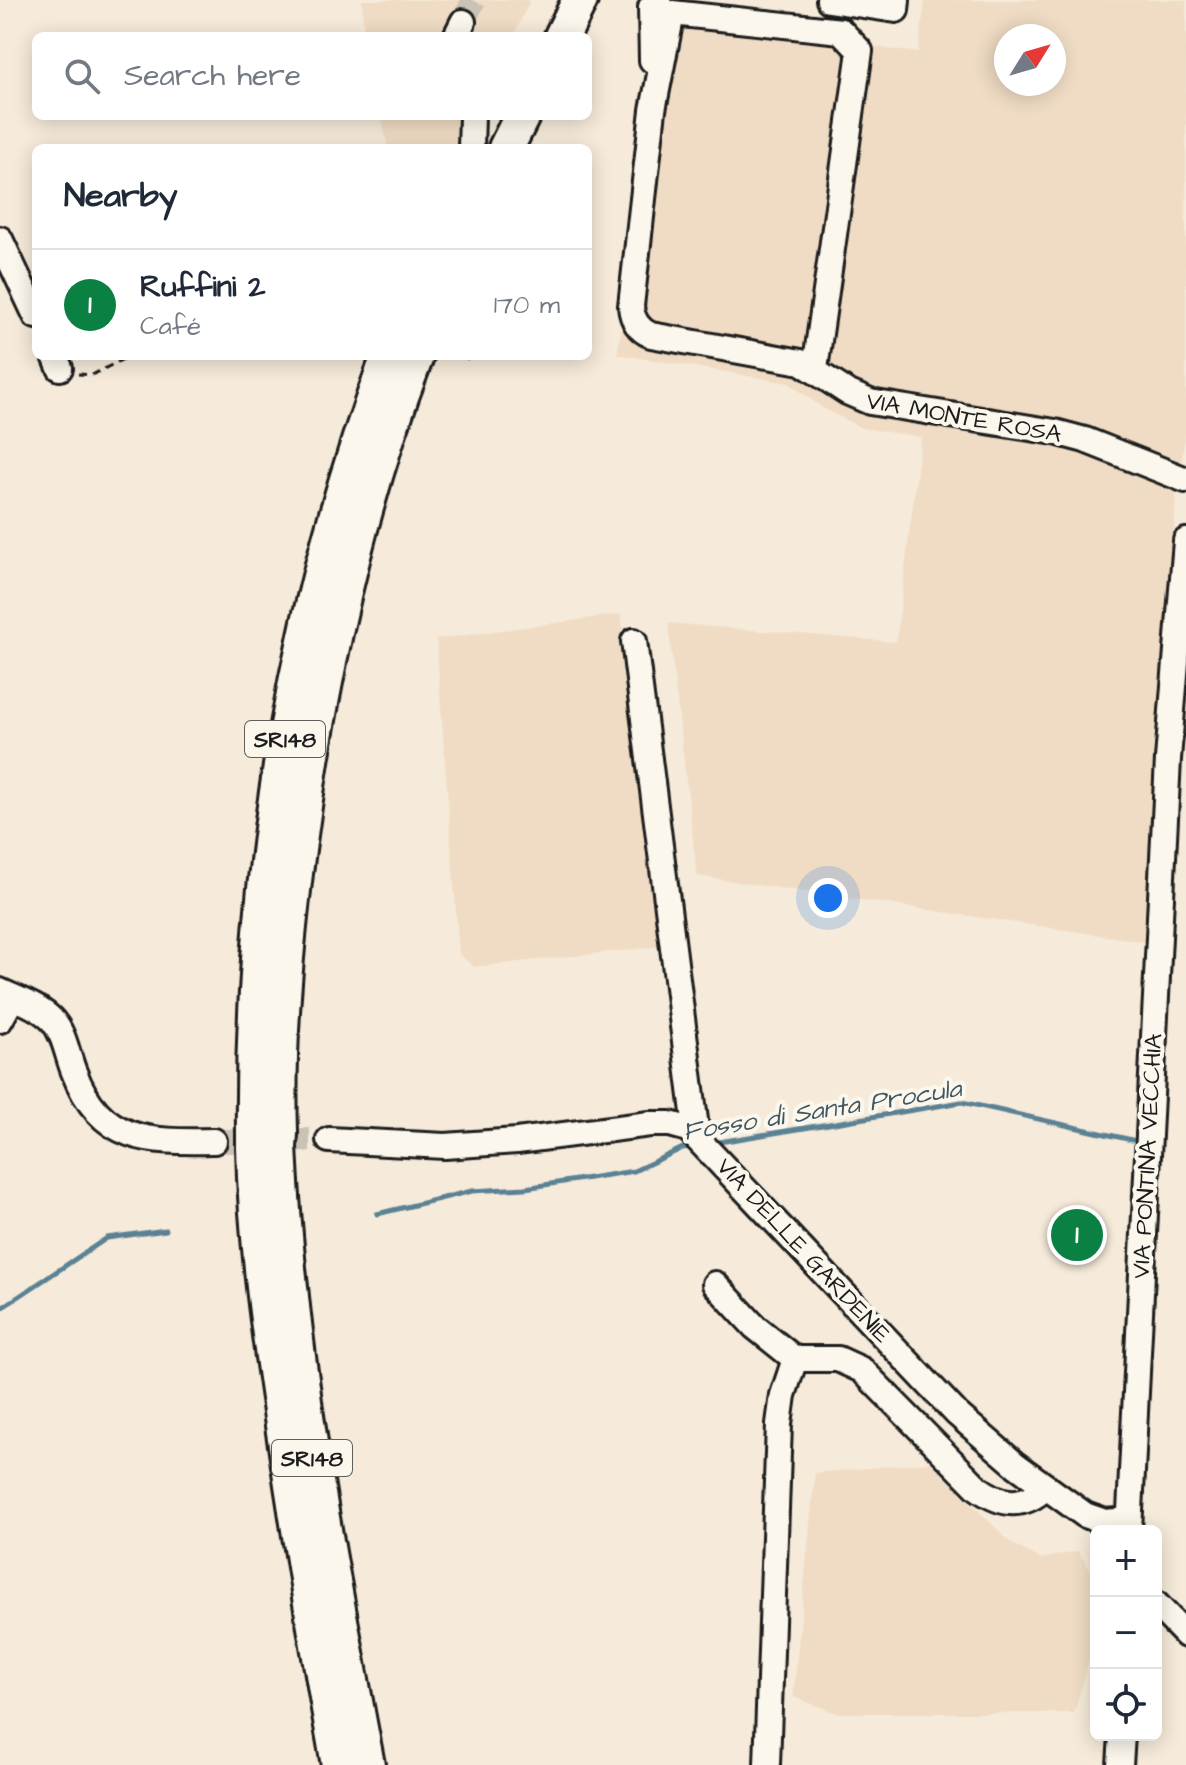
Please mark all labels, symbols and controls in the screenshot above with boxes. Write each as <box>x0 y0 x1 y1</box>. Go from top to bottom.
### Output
north arrow <box>994 24 1066 96</box>
search box <box>32 32 592 120</box>
icon: search <box>60 54 104 98</box>
text: Search here <box>124 55 301 97</box>
text: Nearby <box>64 172 178 220</box>
text: Ruffini 2 <box>140 266 266 308</box>
text: 1 <box>88 287 92 323</box>
text: 170 m <box>494 287 560 323</box>
text: Café <box>140 308 201 344</box>
street label: VIA MONTE ROSA <box>864 384 1064 452</box>
road number: SR148 <box>245 721 325 757</box>
your location <box>808 878 848 918</box>
street label: VIA PONTINA VECCHIA <box>1125 1033 1171 1280</box>
water label: Fosso di Santa Procula <box>681 1070 966 1150</box>
street label: VIA DELLE GARDENIE <box>708 1151 898 1351</box>
pin: 1 <box>1051 1205 1103 1265</box>
road number: SR148 <box>272 1440 352 1476</box>
map controls <box>1090 1525 1162 1741</box>
button: + <box>1090 1525 1162 1597</box>
button: − <box>1090 1597 1162 1669</box>
button: locate <box>1090 1669 1162 1741</box>

